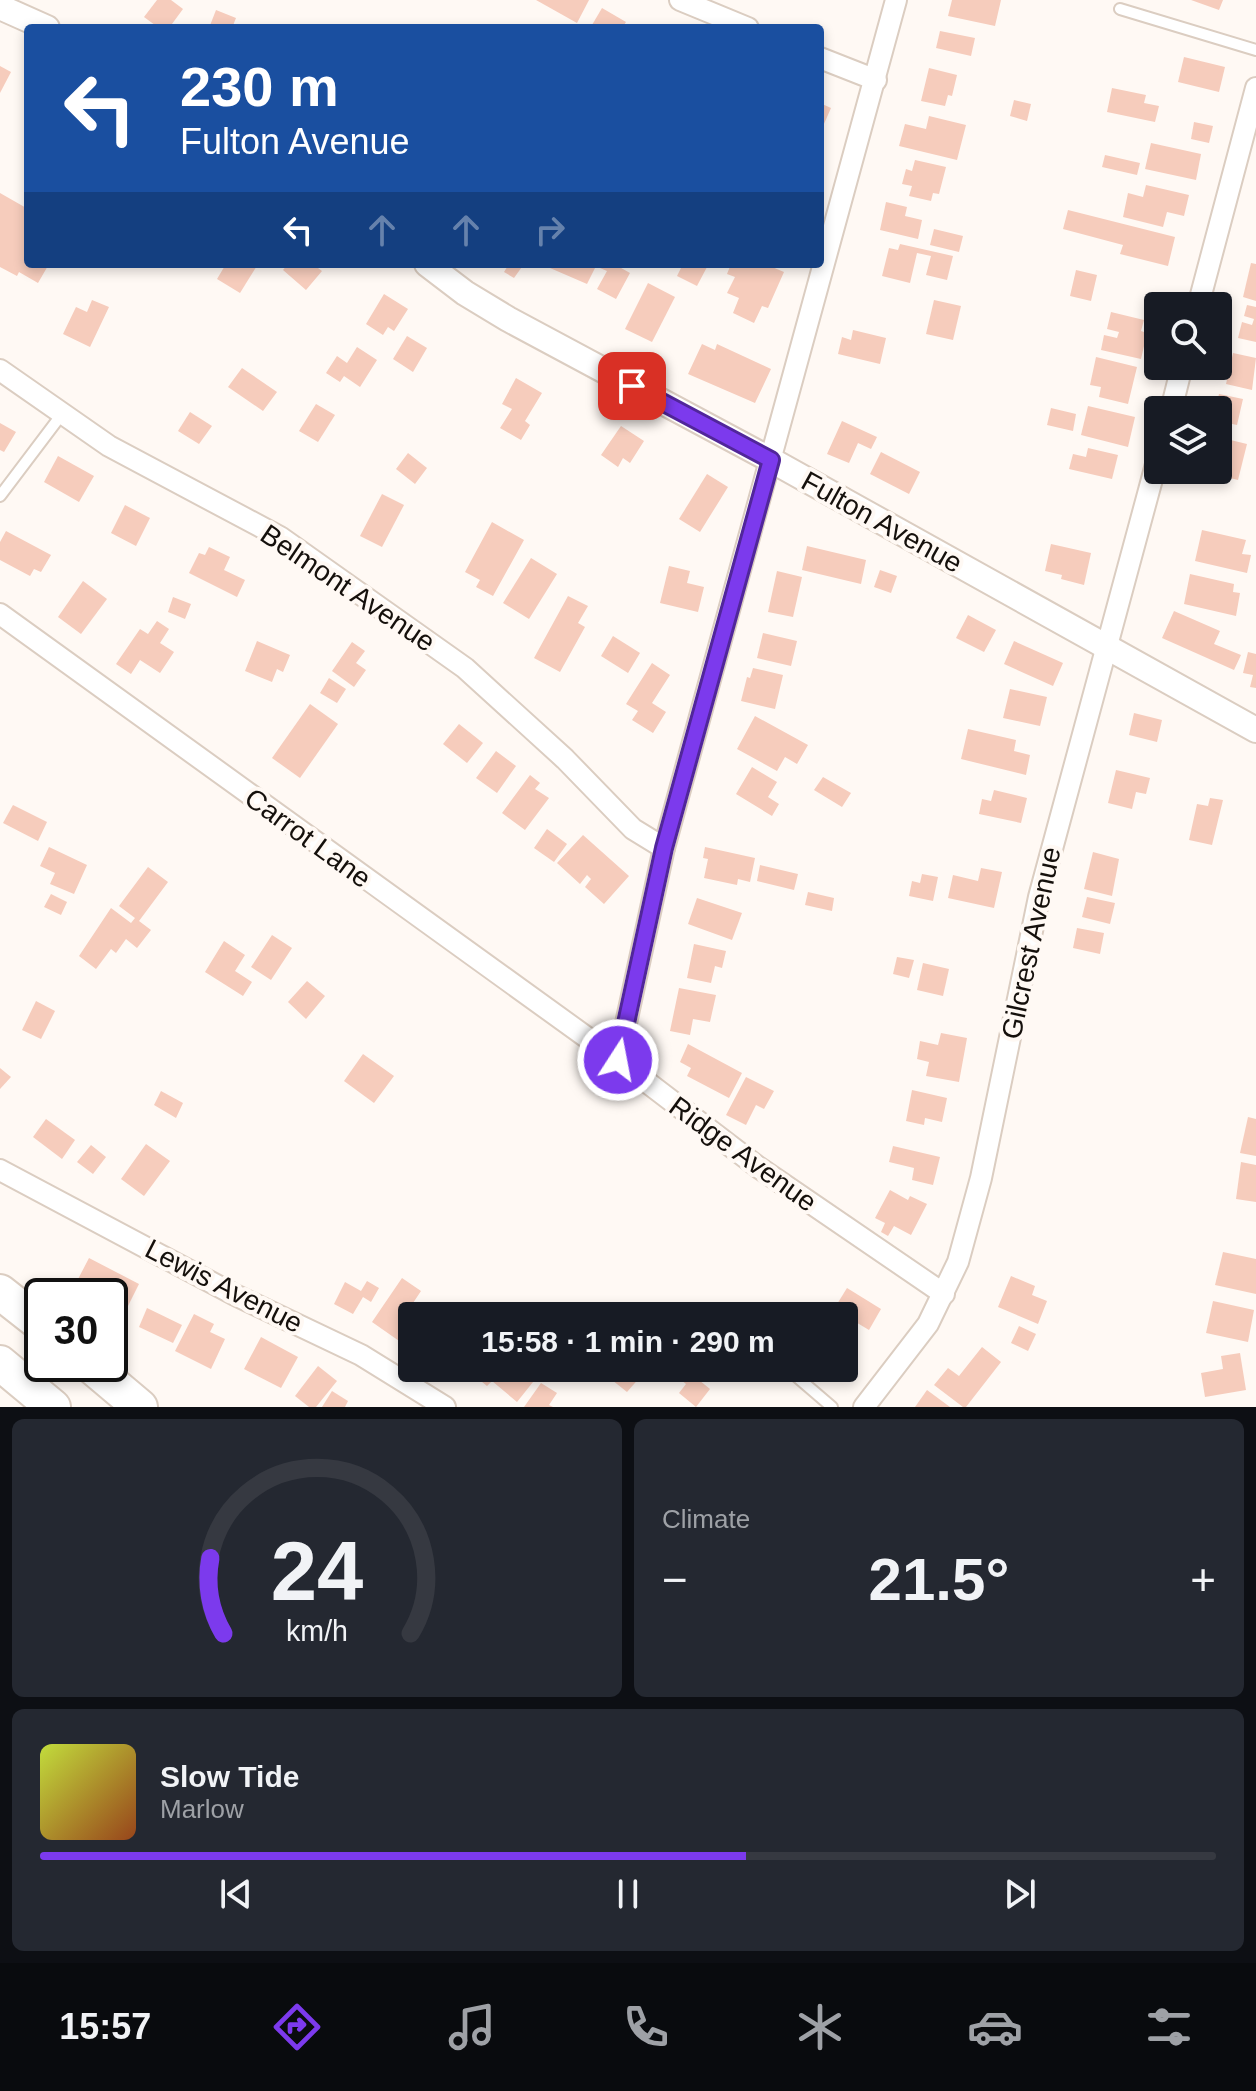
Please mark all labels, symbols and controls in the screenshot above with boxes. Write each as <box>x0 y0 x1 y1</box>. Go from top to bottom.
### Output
text: 230 m <box>180 55 339 118</box>
icon: left <box>48 56 152 160</box>
text: Fulton Avenue <box>180 121 410 162</box>
icon: left <box>276 208 320 252</box>
icon: ahead <box>360 208 404 252</box>
icon: ahead <box>444 208 488 252</box>
icon: right <box>528 208 572 252</box>
map controls <box>1144 292 1232 484</box>
button: search <box>1144 292 1232 380</box>
pin <box>598 352 666 420</box>
icon: arrive <box>610 364 654 408</box>
button: layers <box>1144 396 1232 484</box>
street label: Fulton Avenue <box>796 465 968 579</box>
street label: Belmont Avenue <box>255 518 441 658</box>
street label: Carrot Lane <box>239 782 377 894</box>
street label: Gilcrest Avenue <box>996 844 1066 1042</box>
position arrow <box>576 1018 660 1102</box>
street label: Ridge Avenue <box>664 1090 822 1218</box>
street label: Lewis Avenue <box>140 1233 308 1339</box>
speed limit sign: 30 <box>24 1278 128 1382</box>
text: 15:58 · 1 min · 290 m <box>481 1325 775 1358</box>
text: Climate <box>662 1504 750 1534</box>
text: 24 <box>271 1525 363 1618</box>
text: 21.5° <box>869 1546 1009 1613</box>
text: − <box>662 1555 688 1604</box>
text: + <box>1190 1555 1216 1604</box>
text: km/h <box>286 1615 348 1647</box>
text: Slow Tide <box>160 1760 299 1793</box>
text: Marlow <box>160 1794 244 1824</box>
icon: previous <box>214 1872 258 1916</box>
icon: pause <box>606 1872 650 1916</box>
icon: next <box>998 1872 1042 1916</box>
icon: directions <box>269 1999 325 2055</box>
icon: music <box>444 1999 500 2055</box>
icon: phone <box>618 1999 674 2055</box>
icon: climate <box>792 1999 848 2055</box>
icon: car <box>967 1999 1023 2055</box>
icon: filters <box>1141 1999 1197 2055</box>
text: 15:57 <box>59 2006 151 2047</box>

